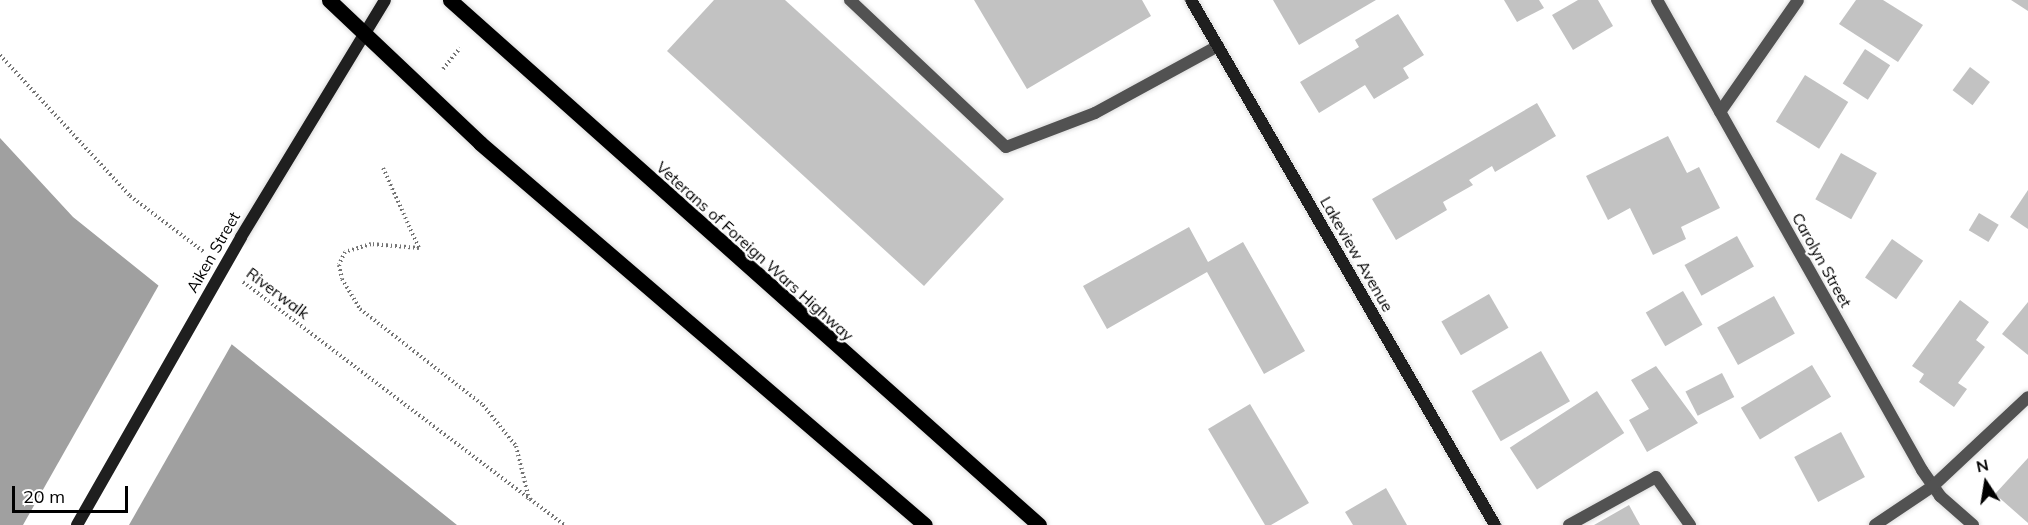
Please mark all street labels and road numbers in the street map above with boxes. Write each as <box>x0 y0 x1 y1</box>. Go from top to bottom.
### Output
street label: Veterans of Foreign Wars Highway <box>652 157 858 345</box>
street label: Lakeview Avenue <box>1316 193 1398 315</box>
street label: Aiken Street <box>182 208 244 296</box>
street label: Carolyn Street <box>1788 209 1856 311</box>
street label: Riverwalk <box>243 263 313 323</box>

